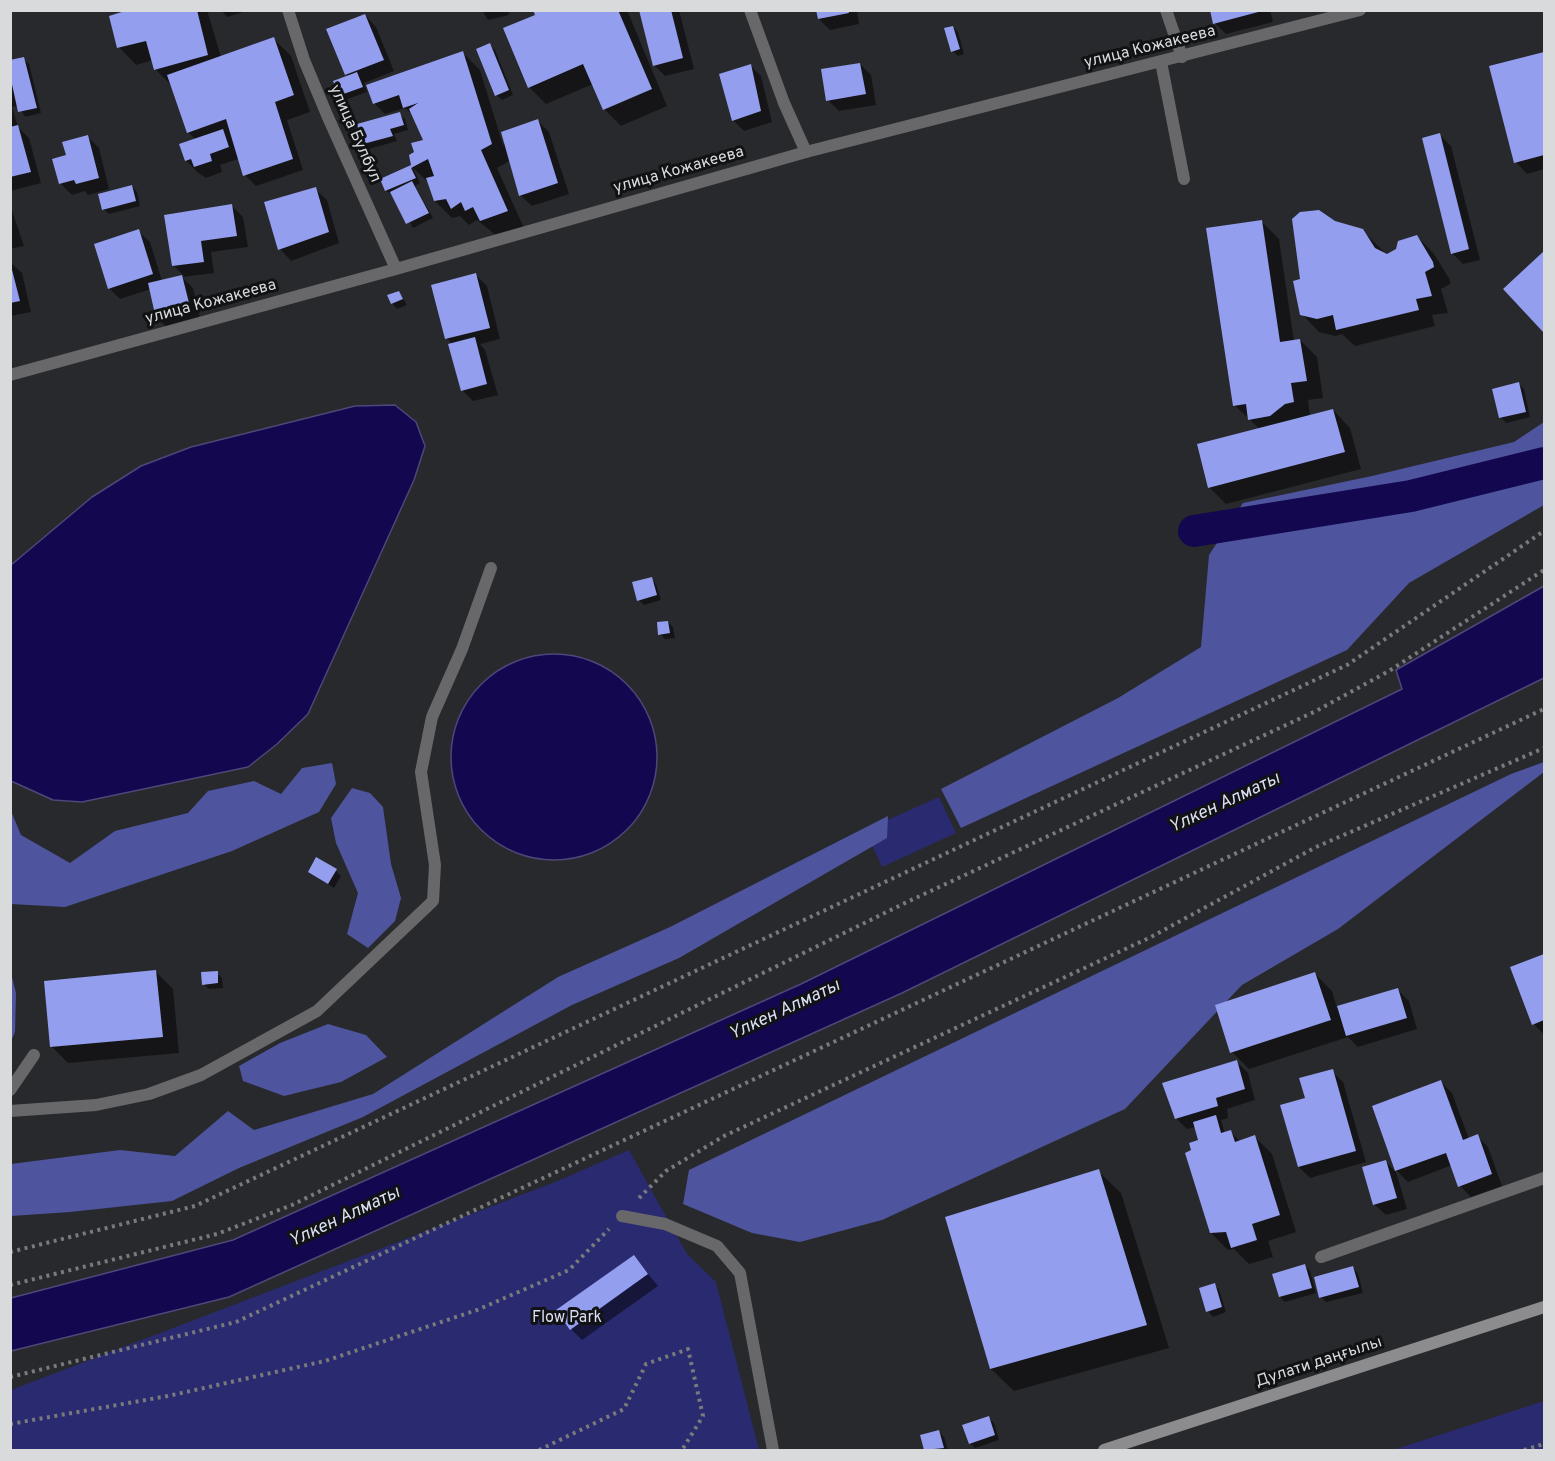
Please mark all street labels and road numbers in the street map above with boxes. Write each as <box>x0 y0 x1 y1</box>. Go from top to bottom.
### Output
street label: улица Кожакеева <box>1082 22 1218 74</box>
street label: улица Булбул <box>324 82 384 186</box>
street label: улица Кожакеева <box>612 143 746 199</box>
street label: улица Кожакеева <box>143 276 279 330</box>
street label: Дулати даңғылы <box>1253 1333 1385 1393</box>

